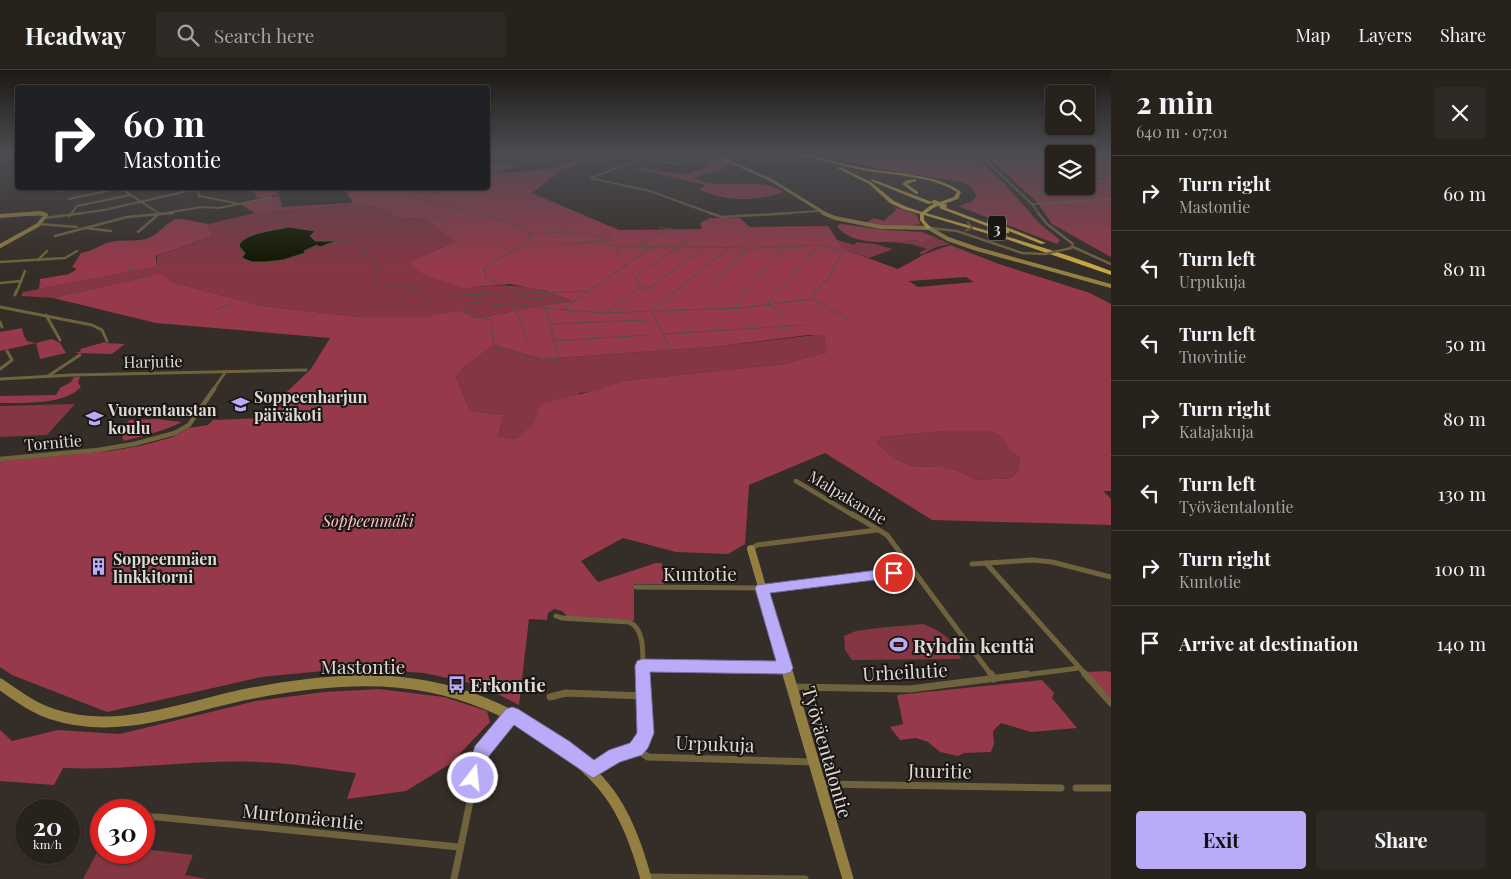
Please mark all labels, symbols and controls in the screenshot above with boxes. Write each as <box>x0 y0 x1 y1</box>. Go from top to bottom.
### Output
search box <box>156 12 506 57</box>
text: Headway <box>25 19 126 51</box>
icon: search <box>174 21 202 49</box>
text: Search here <box>214 22 314 48</box>
text: Map <box>1295 23 1330 47</box>
text: Layers <box>1358 23 1412 47</box>
text: Share <box>1440 23 1486 47</box>
text: 2 min <box>1136 82 1213 122</box>
map controls <box>1045 85 1095 195</box>
button: search <box>1045 85 1095 135</box>
button: close <box>1434 87 1486 139</box>
text: 60 m <box>123 99 205 146</box>
icon: right <box>40 105 105 170</box>
text: 640 m · 07:01 <box>1136 121 1228 142</box>
text: Mastontie <box>123 144 221 174</box>
button: layers <box>1045 145 1095 195</box>
text: Turn right <box>1179 170 1271 196</box>
icon: right <box>1136 179 1164 207</box>
text: 60 m <box>1443 180 1486 206</box>
text: Mastontie <box>1179 196 1250 217</box>
road number: 3 <box>988 216 1006 240</box>
one-way arrow <box>965 222 973 232</box>
text: Turn left <box>1179 245 1256 271</box>
icon: left <box>1136 254 1164 282</box>
text: 80 m <box>1443 255 1486 281</box>
text: Urpukuja <box>1179 271 1246 292</box>
text: Turn left <box>1179 320 1256 346</box>
icon: left <box>1136 329 1164 357</box>
text: 50 m <box>1445 330 1486 356</box>
text: Tuovintie <box>1179 346 1246 367</box>
street label: Harjutie <box>123 350 183 372</box>
place label: Soppeenharjun päiväkoti <box>254 386 367 425</box>
school or university icon: Soppeenharjun päiväkoti <box>230 395 250 415</box>
text: Turn right <box>1179 395 1271 421</box>
place label: Vuorentaustan koulu <box>107 399 217 438</box>
icon: right <box>1136 404 1164 432</box>
text: 80 m <box>1443 405 1486 431</box>
school or university icon: Vuorentaustan koulu <box>84 408 104 428</box>
text: Katajakuja <box>1179 421 1254 442</box>
street label: Tornitie <box>23 429 83 455</box>
street label: Malpakantie <box>805 465 891 529</box>
text: Turn left <box>1179 470 1256 496</box>
icon: left <box>1136 479 1164 507</box>
text: 130 m <box>1438 480 1486 506</box>
text: Työväentalontie <box>1179 496 1294 517</box>
park label: Soppeenmäki <box>321 510 415 531</box>
text: Turn right <box>1179 545 1271 571</box>
place label: Soppeenmäen linkkitorni <box>113 548 217 587</box>
pin <box>873 552 915 594</box>
icon: right <box>1136 554 1164 582</box>
text: 100 m <box>1435 555 1486 581</box>
building icon: Soppeenmäen linkkitorni <box>89 557 109 577</box>
icon: arrive <box>880 559 908 587</box>
street label: Kuntotie <box>663 560 737 586</box>
text: Kuntotie <box>1179 571 1241 592</box>
icon: arrive <box>1136 629 1164 657</box>
text: Arrive at destination <box>1179 630 1359 656</box>
text: 140 m <box>1437 630 1486 656</box>
place label: Ryhdin kenttä <box>913 632 1035 658</box>
sports icon: Ryhdin kenttä <box>889 635 909 655</box>
street label: Mastontie <box>321 653 405 679</box>
street label: Urheilutie <box>862 656 948 686</box>
place label: Erkontie <box>470 671 546 697</box>
bus stop icon: Erkontie <box>446 674 466 694</box>
street label: Työväentalontie <box>797 683 859 821</box>
street label: Urpukuja <box>675 729 756 757</box>
position arrow <box>446 751 498 803</box>
street label: Juuritie <box>907 756 972 784</box>
street label: Murtomäentie <box>241 797 365 835</box>
speed limit sign: 30 <box>90 799 155 864</box>
text: 20 <box>33 809 62 842</box>
button: Exit <box>1136 811 1306 869</box>
button: Share <box>1316 811 1486 869</box>
text: km/h <box>33 836 62 852</box>

